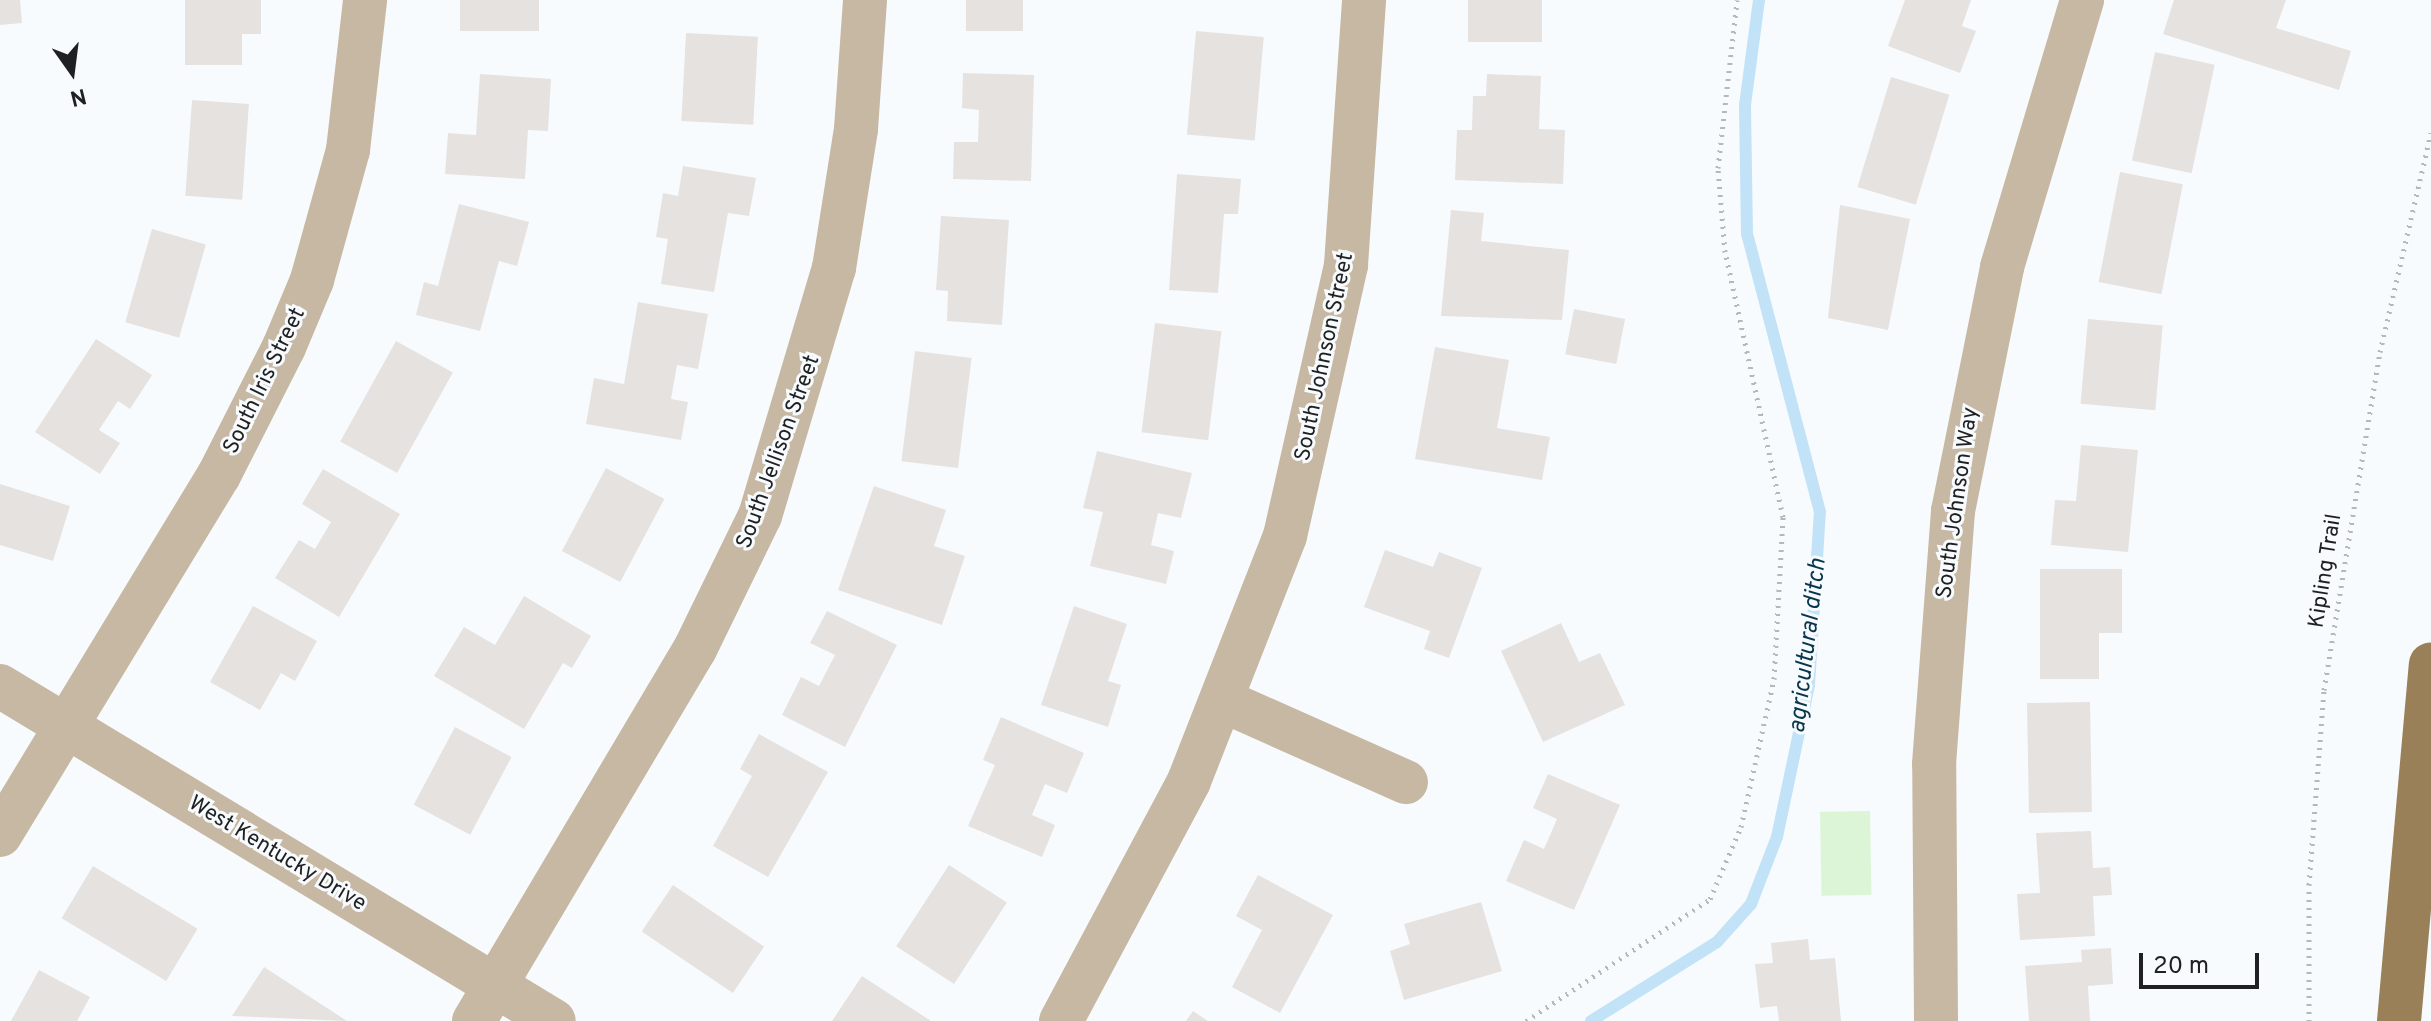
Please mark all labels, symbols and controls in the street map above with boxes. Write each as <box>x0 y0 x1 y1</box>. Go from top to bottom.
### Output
north arrow <box>32 32 112 112</box>
text: N <box>67 81 89 111</box>
street label: South Johnson Street <box>1290 250 1360 464</box>
street label: South Iris Street <box>218 304 312 458</box>
street label: South Jellison Street <box>732 352 826 552</box>
street label: South Johnson Way <box>1931 406 1985 600</box>
street label: Kipling Trail <box>2304 512 2348 630</box>
water label: agricultural ditch <box>1784 557 1834 735</box>
street label: West Kentucky Drive <box>183 791 371 917</box>
scale bar <box>2143 937 2263 987</box>
text: 20 m <box>2153 952 2209 982</box>

